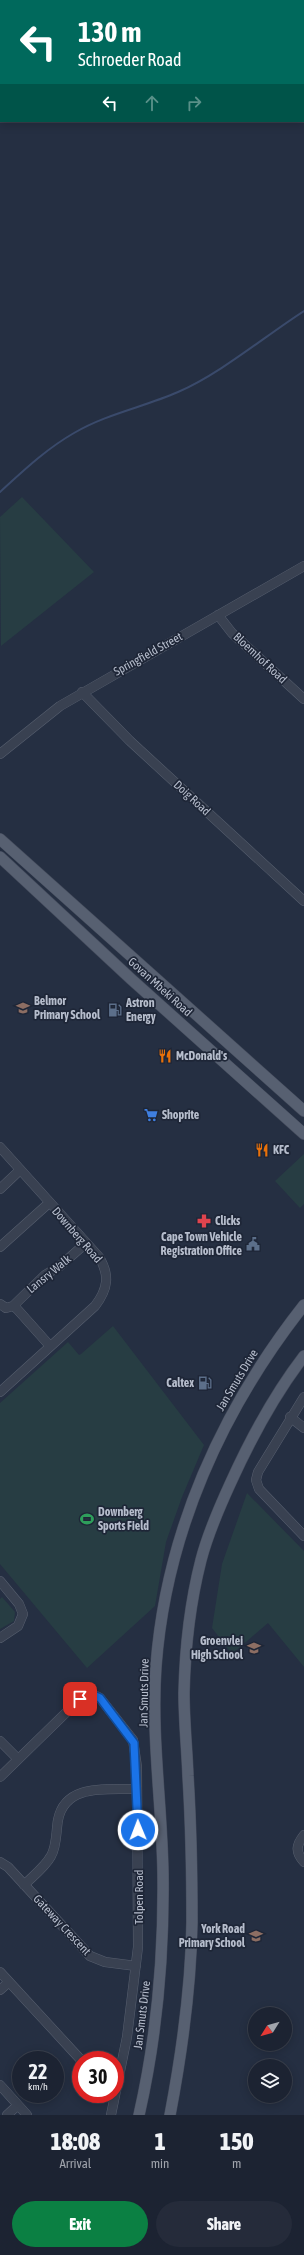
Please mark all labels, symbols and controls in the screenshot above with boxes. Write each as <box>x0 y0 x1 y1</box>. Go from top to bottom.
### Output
icon: left <box>12 16 64 68</box>
text: 130 m <box>78 16 141 48</box>
text: Schroeder Road <box>78 49 182 70</box>
icon: left <box>99 92 121 114</box>
icon: ahead <box>141 92 163 114</box>
icon: right <box>183 92 205 114</box>
street label: Springfield Street <box>111 629 185 679</box>
street label: Bloemhof Road <box>230 630 290 686</box>
street label: Doig Road <box>171 778 213 818</box>
street label: Govan Mbeki Road <box>125 955 195 1019</box>
place label: Belmor Primary School <box>34 994 101 1022</box>
place label: Astron Energy <box>125 996 156 1024</box>
school or university icon: Belmor Primary School <box>15 1000 31 1016</box>
fuel station icon: Astron Energy <box>107 1002 123 1018</box>
restaurant icon: McDonald's <box>157 1048 173 1064</box>
place label: McDonald's <box>176 1049 228 1063</box>
supermarket icon: Shoprite <box>143 1107 159 1123</box>
place label: Shoprite <box>162 1108 200 1122</box>
restaurant icon: KFC <box>254 1142 270 1158</box>
place label: KFC <box>273 1143 290 1157</box>
street label: Downberg Road <box>49 1204 105 1266</box>
pharmacy icon: Clicks <box>196 1213 212 1229</box>
place label: Clicks <box>215 1214 241 1228</box>
place label: Cape Town Vehicle Registration Office <box>161 1230 243 1258</box>
public building icon: Cape Town Vehicle Registration Office <box>245 1236 261 1252</box>
street label: Lansry Walk <box>24 1251 74 1296</box>
street label: Jan Smuts Drive <box>213 1347 261 1413</box>
fuel station icon: Caltex <box>197 1375 213 1391</box>
place label: Caltex <box>166 1376 194 1390</box>
place label: Downberg Sports Field <box>98 1505 149 1533</box>
sports icon: Downberg Sports Field <box>79 1511 95 1527</box>
place label: Groenvlei High School <box>191 1634 244 1662</box>
school or university icon: Groenvlei High School <box>246 1640 262 1656</box>
street label: Jan Smuts Drive <box>136 1658 152 1728</box>
pin <box>63 1682 97 1716</box>
icon: arrive <box>69 1688 91 1710</box>
position arrow <box>117 1809 159 1851</box>
street label: Tolpen Road <box>132 1870 146 1924</box>
street label: Gateway Crescent <box>30 1892 94 1959</box>
place label: York Road Primary School <box>179 1922 246 1950</box>
school or university icon: York Road Primary School <box>248 1928 264 1944</box>
street label: Jan Smuts Drive <box>131 1980 153 2050</box>
north arrow <box>248 2007 292 2051</box>
map controls <box>248 2007 292 2103</box>
speed limit sign: 30 <box>72 2051 124 2103</box>
button: layers <box>248 2059 292 2103</box>
text: 22 <box>29 2060 47 2083</box>
text: km/h <box>28 2081 48 2092</box>
text: 18:08 <box>50 2128 100 2155</box>
text: 1 <box>154 2128 166 2155</box>
text: 150 <box>220 2128 254 2155</box>
text: Arrival <box>59 2156 91 2171</box>
text: min <box>151 2156 169 2171</box>
text: m <box>232 2156 241 2171</box>
button: Exit <box>12 2201 148 2247</box>
button: Share <box>156 2201 292 2247</box>

